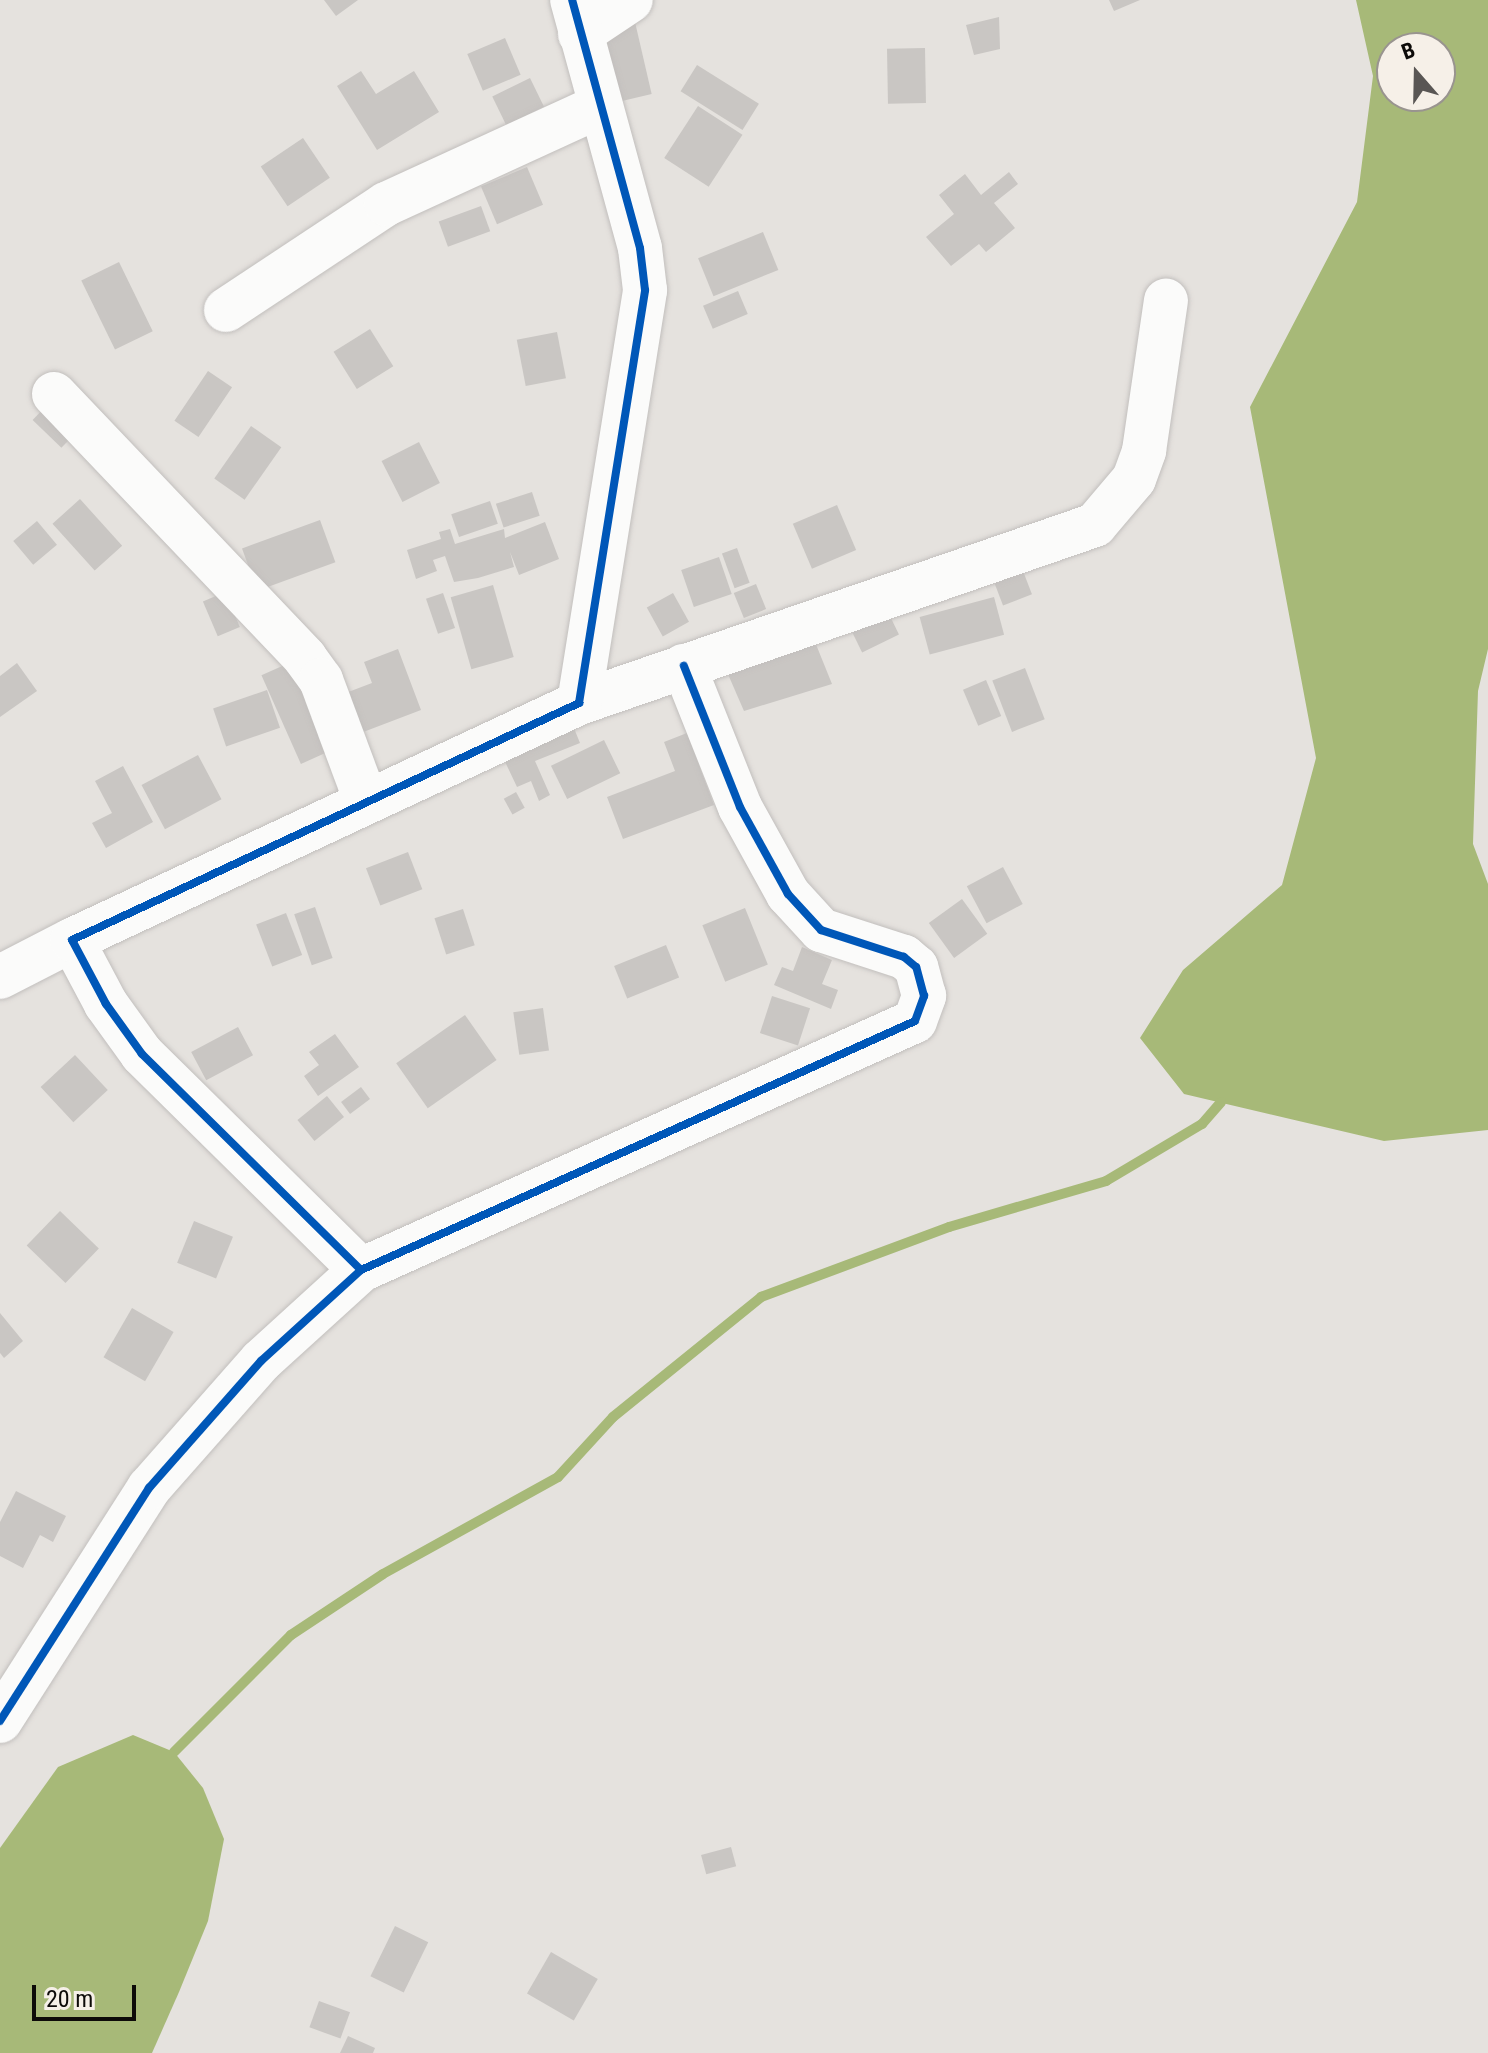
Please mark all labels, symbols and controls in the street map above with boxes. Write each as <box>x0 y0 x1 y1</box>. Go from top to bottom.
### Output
north arrow <box>1376 32 1456 112</box>
text: B <box>1398 37 1418 65</box>
scale bar <box>36 1969 140 2019</box>
text: 20 m <box>46 1985 93 2013</box>

